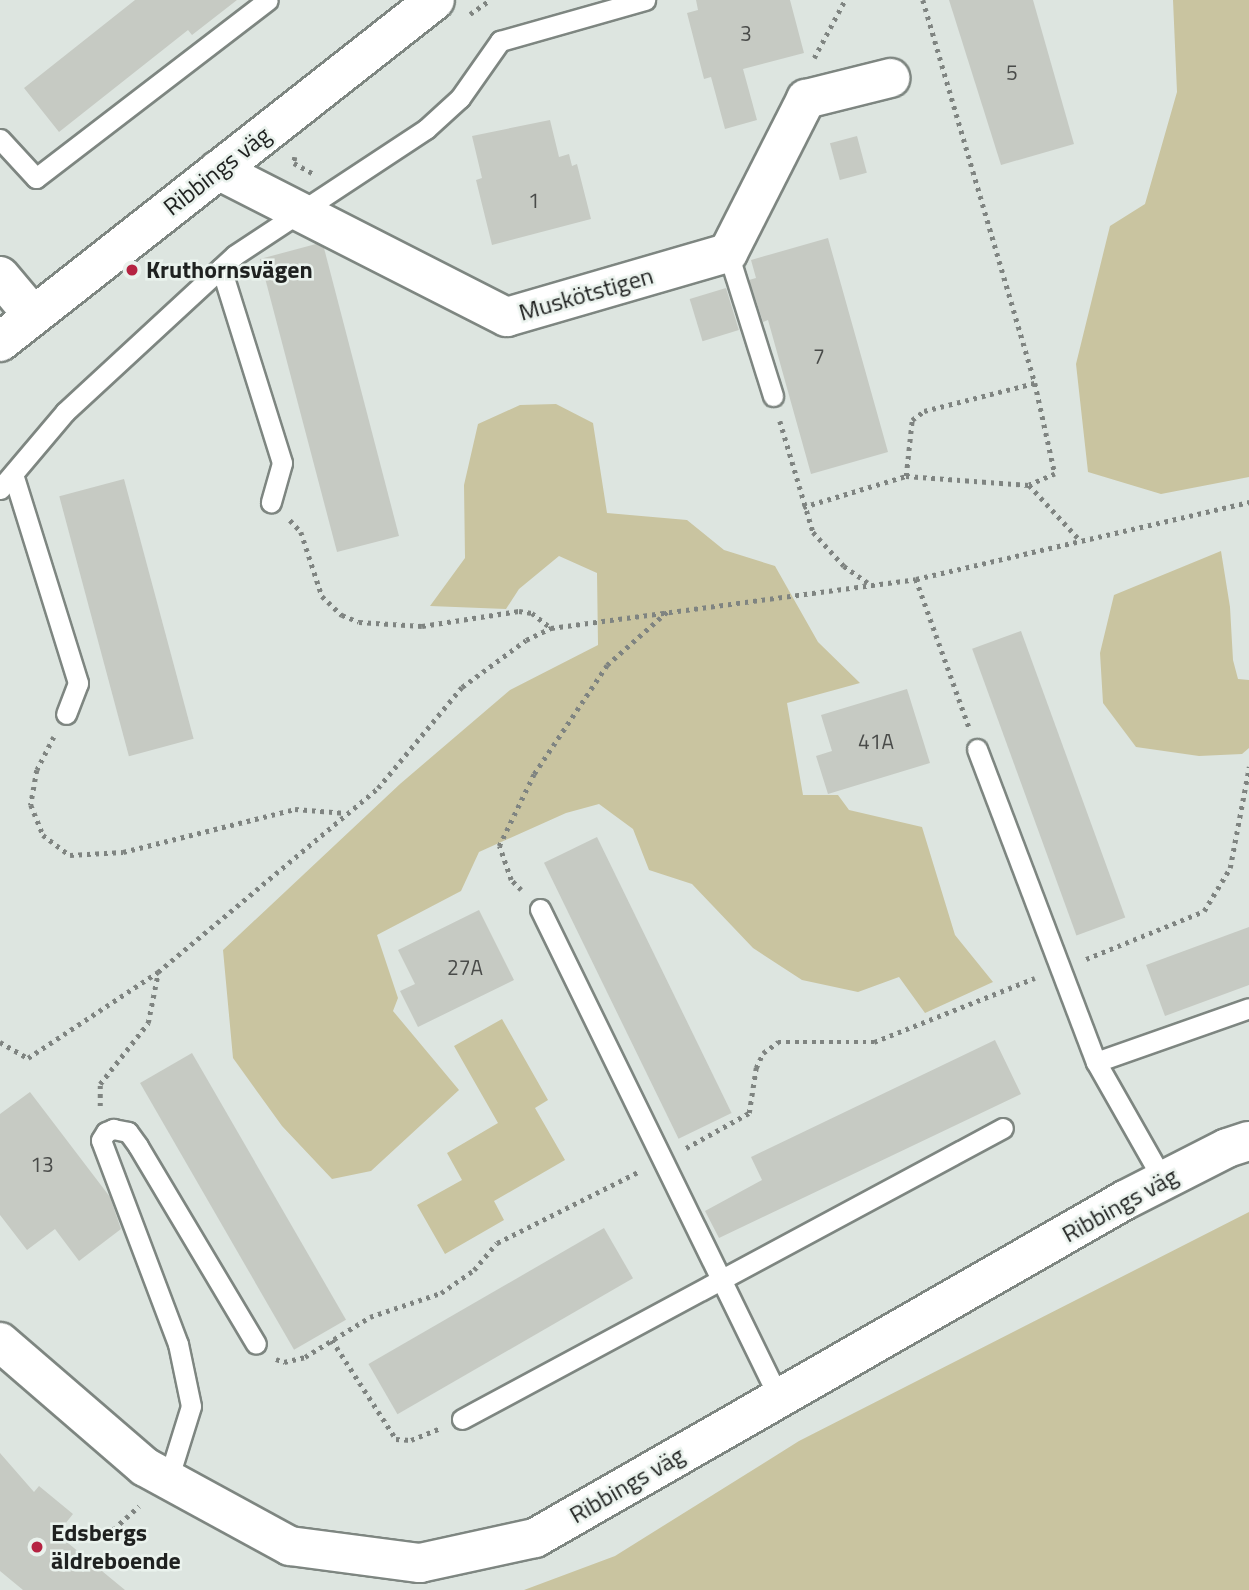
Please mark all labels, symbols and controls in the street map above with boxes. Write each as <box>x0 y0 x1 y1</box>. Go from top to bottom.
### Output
house number: 3 <box>740 20 752 46</box>
house number: 5 <box>1006 59 1018 85</box>
street label: Ribbings väg <box>158 120 276 222</box>
house number: 1 <box>528 187 540 213</box>
place label: Kruthornsvägen <box>146 256 313 284</box>
street label: Muskötstigen <box>515 261 657 327</box>
marker: Kruthornsvägen <box>124 262 140 278</box>
house number: 7 <box>813 343 825 369</box>
house number: 41A <box>858 728 894 754</box>
house number: 27A <box>447 954 483 980</box>
house number: 13 <box>30 1151 54 1177</box>
street label: Ribbings väg <box>1057 1161 1183 1249</box>
street label: Ribbings väg <box>564 1441 690 1529</box>
place label: Edsbergs äldreboende <box>51 1519 181 1575</box>
marker: Edsbergs äldreboende <box>29 1539 45 1555</box>

